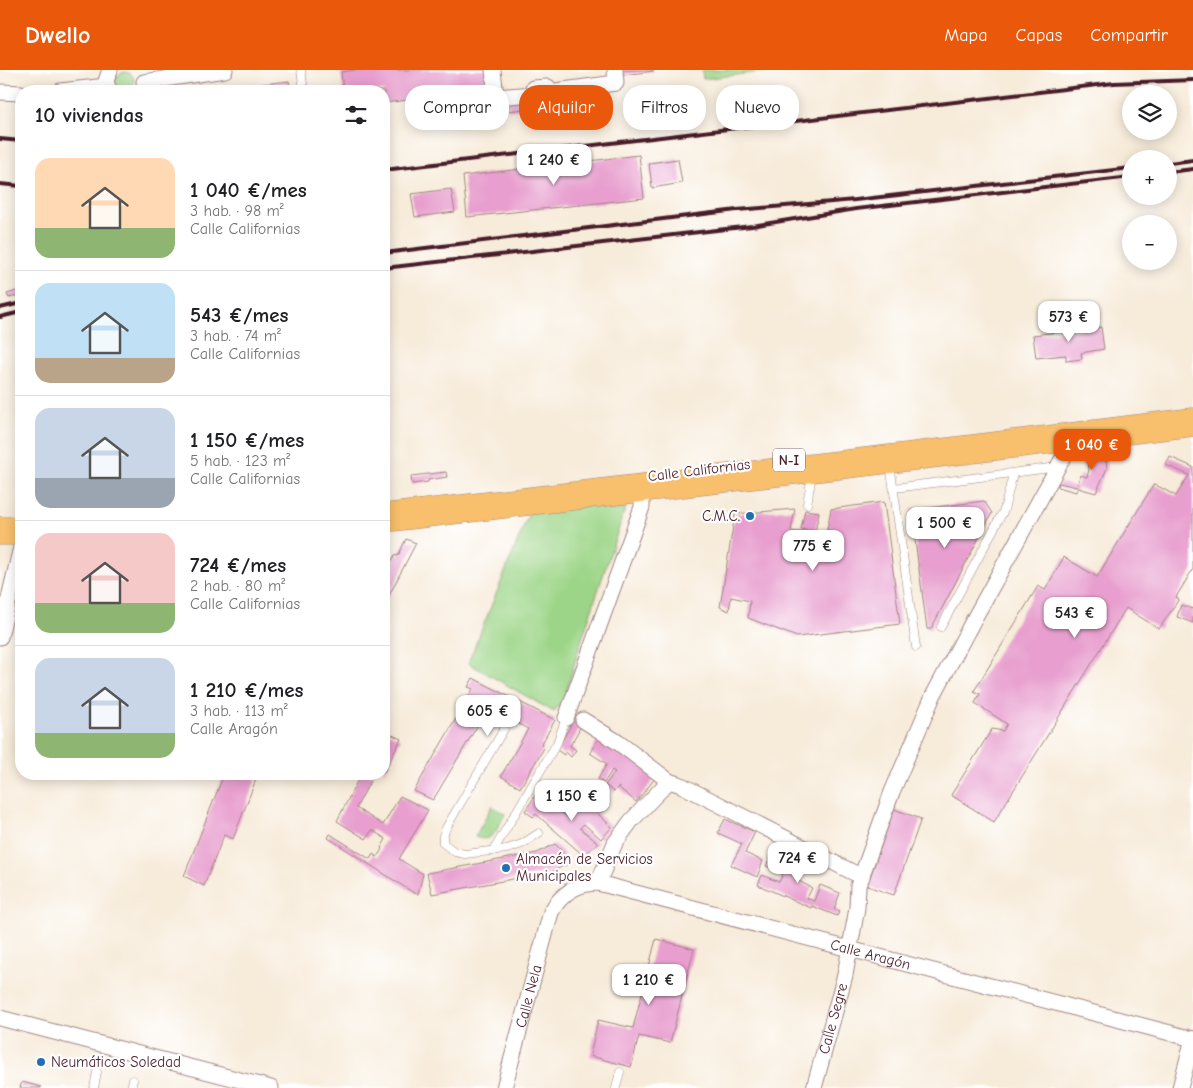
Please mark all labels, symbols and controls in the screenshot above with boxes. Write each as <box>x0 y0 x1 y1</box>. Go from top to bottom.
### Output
text: Dwello <box>25 21 90 49</box>
text: Mapa <box>944 25 987 46</box>
text: Capas <box>1015 25 1062 46</box>
text: Compartir <box>1090 25 1168 46</box>
chip: Comprar <box>405 85 509 130</box>
chip: Alquilar <box>519 85 613 130</box>
chip: Filtros <box>623 85 706 130</box>
chip: Nuevo <box>716 85 799 130</box>
map controls <box>1122 85 1177 270</box>
button: layers <box>1122 85 1177 140</box>
icon: filters <box>342 101 370 129</box>
text: 10 viviendas <box>35 103 143 127</box>
pin: 1 240 € <box>508 144 600 186</box>
button: + <box>1122 150 1177 205</box>
text: 1 240 € <box>528 151 580 169</box>
icon: home <box>75 178 135 238</box>
text: 1 040 €/mes <box>190 178 307 202</box>
text: 3 hab. · 98 m² <box>190 202 284 220</box>
button: − <box>1122 215 1177 270</box>
text: Calle Californias <box>190 220 300 238</box>
pin: 573 € <box>1034 300 1104 343</box>
icon: home <box>75 303 135 363</box>
text: 543 €/mes <box>190 303 288 327</box>
text: 573 € <box>1049 308 1089 326</box>
text: 3 hab. · 74 m² <box>190 327 281 345</box>
text: Calle Californias <box>190 345 300 363</box>
icon: home <box>75 428 135 488</box>
text: 1 150 €/mes <box>190 428 304 452</box>
pin: 1 040 € <box>1046 428 1138 471</box>
text: 1 040 € <box>1065 436 1119 454</box>
road number: N-I <box>773 448 805 472</box>
text: 5 hab. · 123 m² <box>190 452 290 470</box>
street label: Calle Californias <box>647 455 751 485</box>
text: Calle Californias <box>190 470 300 488</box>
pin: 1 500 € <box>899 506 991 549</box>
place label: C.M.C. <box>702 507 740 525</box>
marker: C.M.C. <box>744 510 756 522</box>
text: 1 500 € <box>917 514 973 532</box>
pin: 775 € <box>778 530 848 572</box>
text: 775 € <box>793 537 833 555</box>
icon: home <box>75 553 135 613</box>
text: 724 €/mes <box>190 553 286 577</box>
text: 2 hab. · 80 m² <box>190 577 285 595</box>
text: Calle Californias <box>190 595 300 613</box>
pin: 543 € <box>1040 596 1110 639</box>
text: 543 € <box>1055 604 1095 622</box>
icon: home <box>75 678 135 738</box>
text: 1 210 €/mes <box>190 678 304 702</box>
pin: 605 € <box>453 694 523 737</box>
text: 3 hab. · 113 m² <box>190 702 288 720</box>
text: 605 € <box>467 702 509 720</box>
text: Calle Aragón <box>190 720 278 738</box>
pin: 1 150 € <box>526 780 618 822</box>
text: 1 150 € <box>546 787 598 805</box>
pin: 724 € <box>763 842 833 884</box>
text: 724 € <box>779 849 817 867</box>
place label: Almacén de Servicios Municipales <box>516 850 653 885</box>
marker: Almacén de Servicios Municipales <box>500 862 512 874</box>
street label: Calle Aragón <box>828 935 913 974</box>
street label: Calle Nela <box>511 963 546 1030</box>
pin: 1 210 € <box>603 964 695 1006</box>
text: 1 210 € <box>623 971 675 989</box>
street label: Calle Segre <box>815 981 852 1056</box>
place label: Neumáticos Soledad <box>51 1053 181 1071</box>
marker: Neumáticos Soledad <box>35 1056 47 1068</box>

